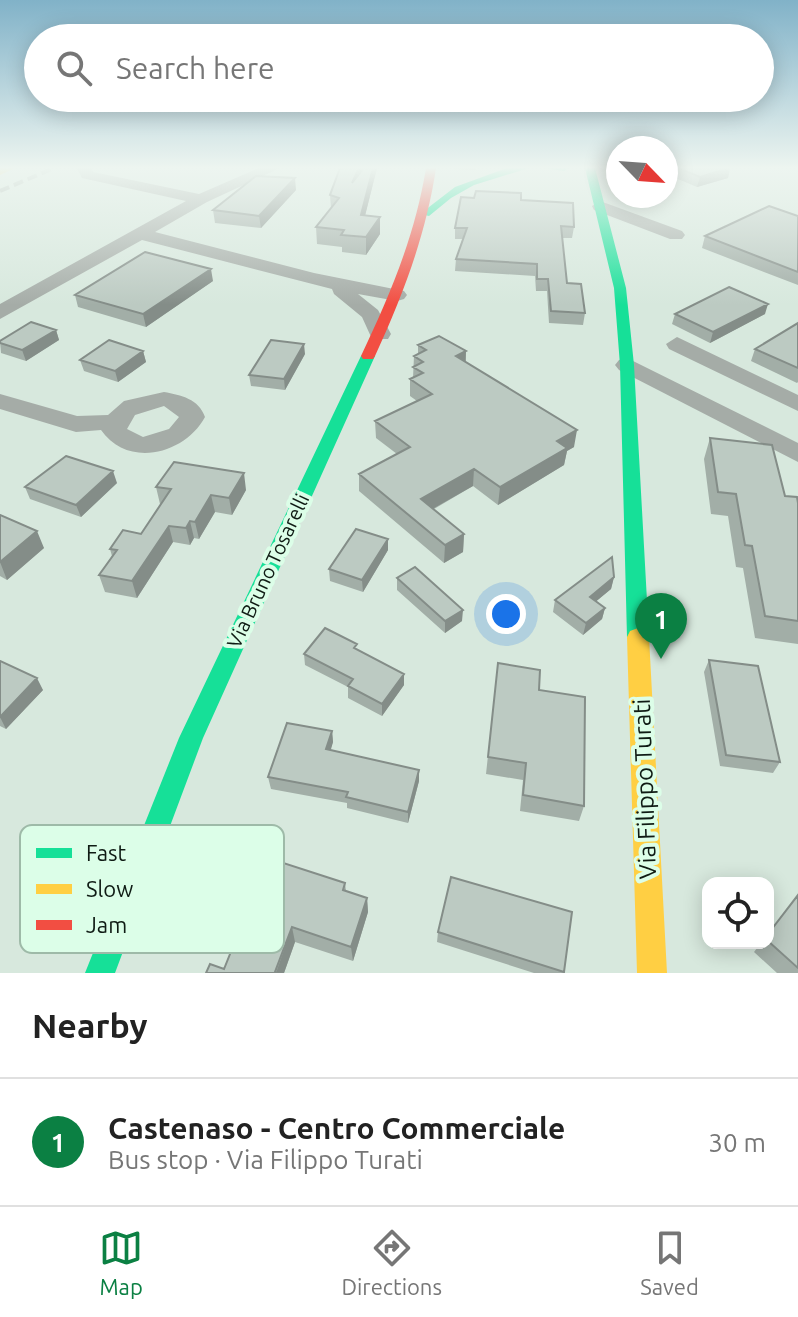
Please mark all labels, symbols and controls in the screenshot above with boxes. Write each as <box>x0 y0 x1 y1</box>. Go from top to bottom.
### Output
search box <box>24 24 774 112</box>
icon: search <box>52 46 96 90</box>
text: Search here <box>116 51 275 85</box>
north arrow <box>606 136 678 208</box>
street label: Via Bruno Tosarelli <box>222 490 313 651</box>
pin: 1 <box>635 593 687 659</box>
your location <box>486 594 526 634</box>
street label: Via Filippo Turati <box>628 698 661 880</box>
legend <box>20 825 284 953</box>
text: Fast <box>86 840 127 865</box>
text: Slow <box>86 876 133 901</box>
map controls <box>702 877 774 949</box>
button: locate <box>702 877 774 949</box>
text: Jam <box>86 912 127 937</box>
text: Nearby <box>32 1006 147 1044</box>
text: Castenaso - Centro Commerciale <box>108 1111 565 1145</box>
text: 1 <box>51 1128 65 1157</box>
text: 30 m <box>708 1128 766 1157</box>
text: Bus stop · Via Filippo Turati <box>108 1145 423 1174</box>
tab: Map <box>99 1226 143 1299</box>
tab: Directions <box>341 1226 442 1299</box>
tab: Saved <box>640 1226 699 1299</box>

